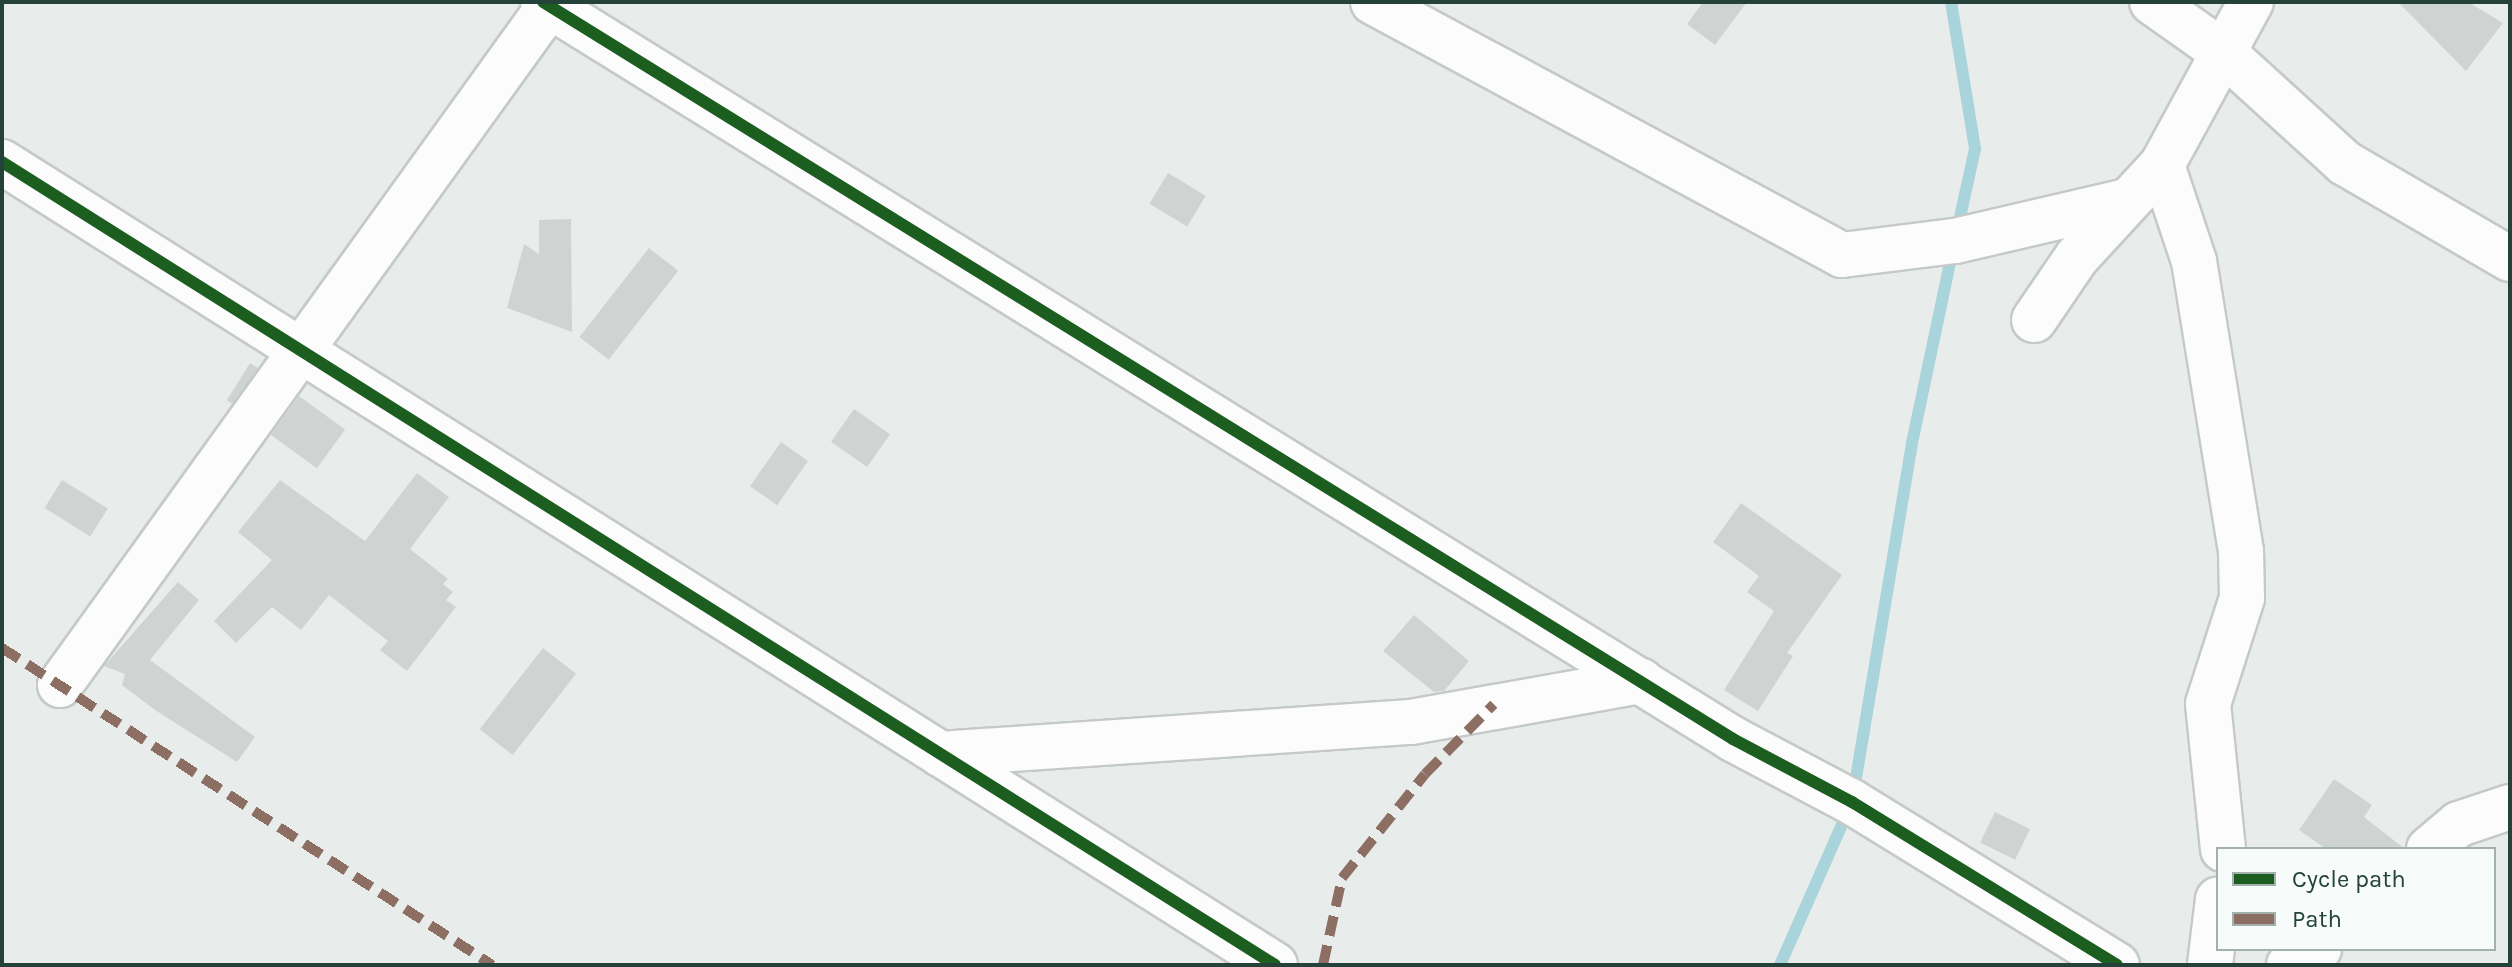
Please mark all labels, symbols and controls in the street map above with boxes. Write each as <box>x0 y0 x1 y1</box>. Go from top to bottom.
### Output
legend <box>2216 847 2496 951</box>
text: Cycle path <box>2292 865 2406 893</box>
text: Path <box>2292 905 2342 933</box>

